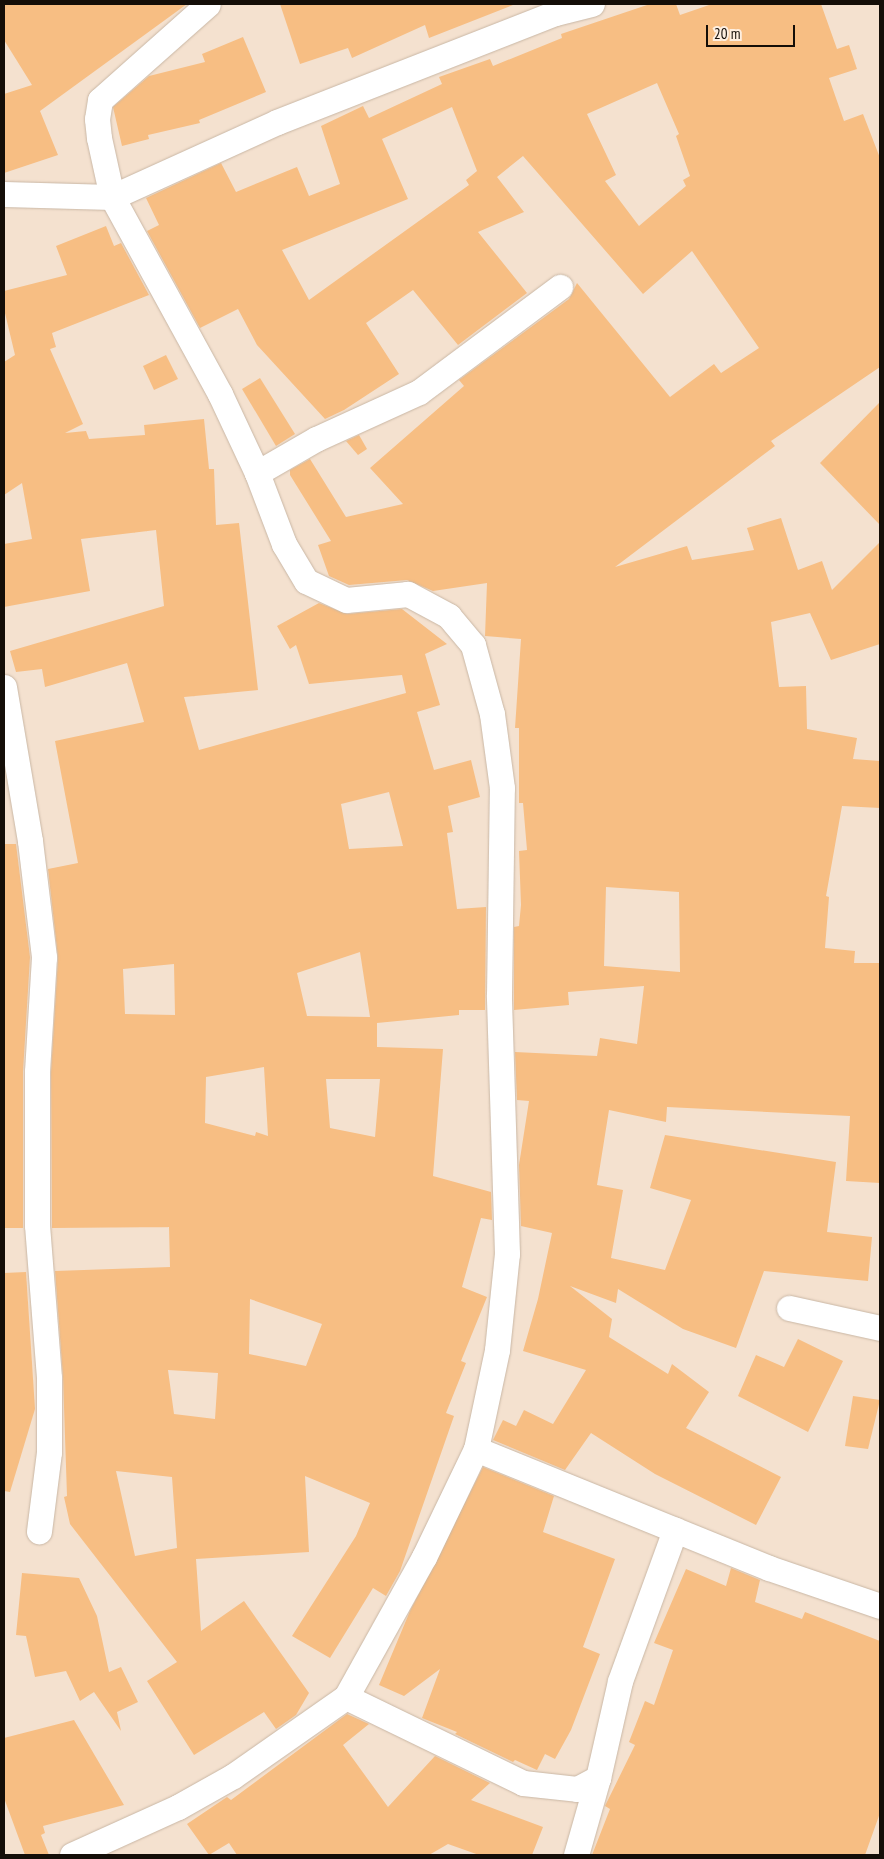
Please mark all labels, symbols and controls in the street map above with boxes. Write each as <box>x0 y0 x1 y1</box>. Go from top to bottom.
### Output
scale bar <box>709 15 798 47</box>
text: 20 m <box>714 24 740 43</box>

